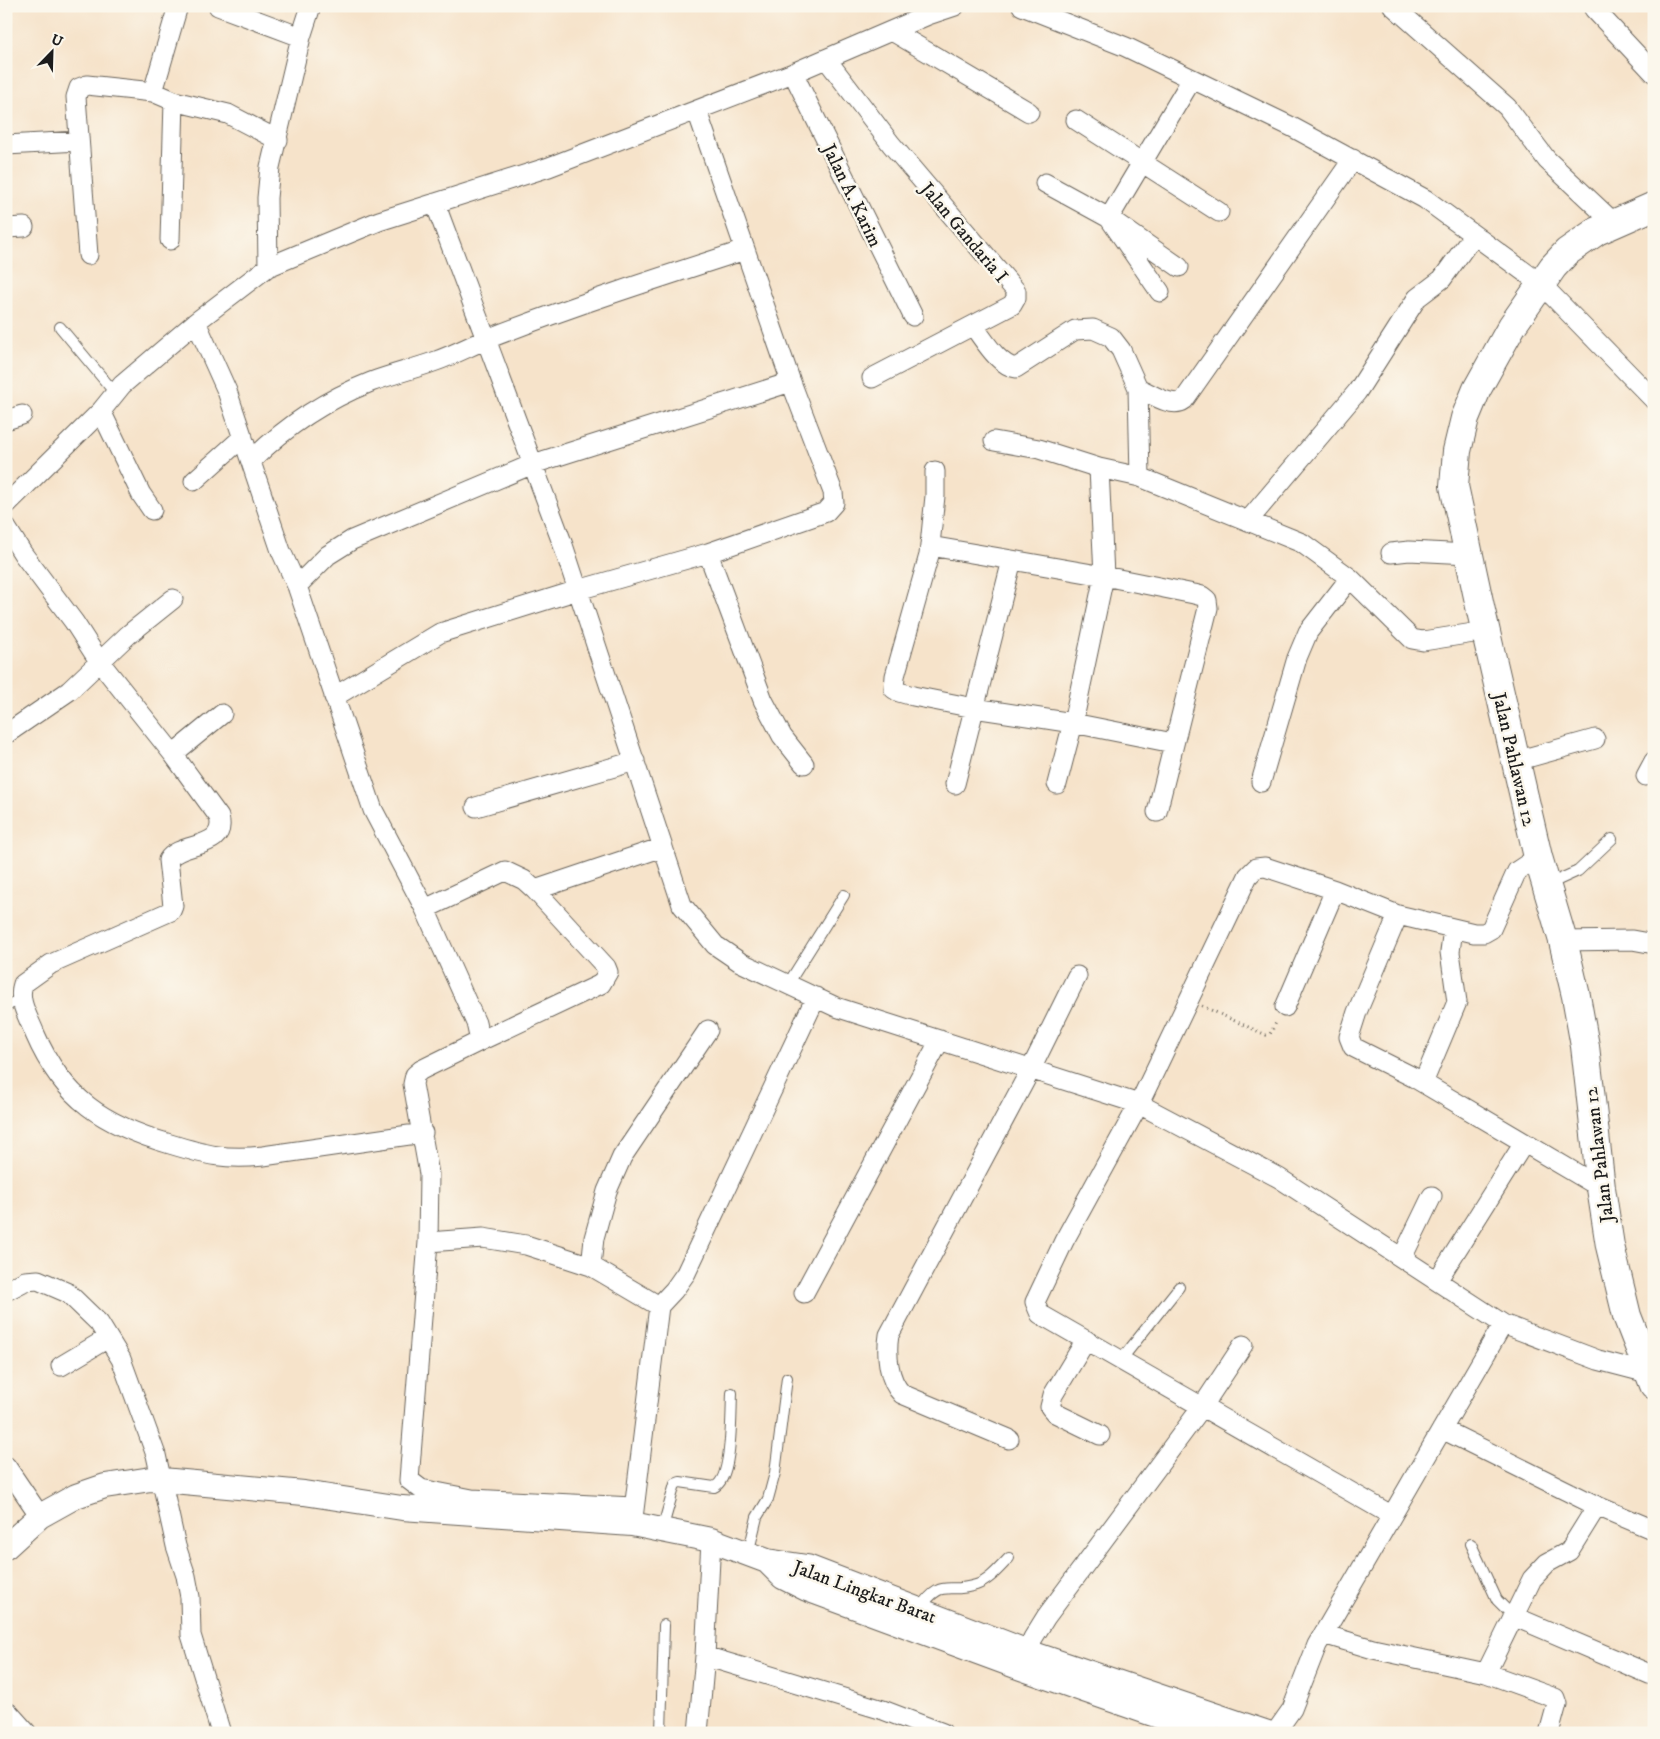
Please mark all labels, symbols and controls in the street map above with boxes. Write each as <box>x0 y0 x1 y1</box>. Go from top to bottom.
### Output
north arrow <box>28 28 78 78</box>
text: U <box>48 31 65 51</box>
street label: Jalan A. Karim <box>816 139 886 251</box>
street label: Jalan Gandaria I <box>914 177 1013 288</box>
street label: Jalan Pahlawan 12 <box>1487 688 1540 829</box>
street label: Jalan Pahlawan 12 <box>1580 1085 1619 1226</box>
street label: Jalan Lingkar Barat <box>788 1555 939 1629</box>

